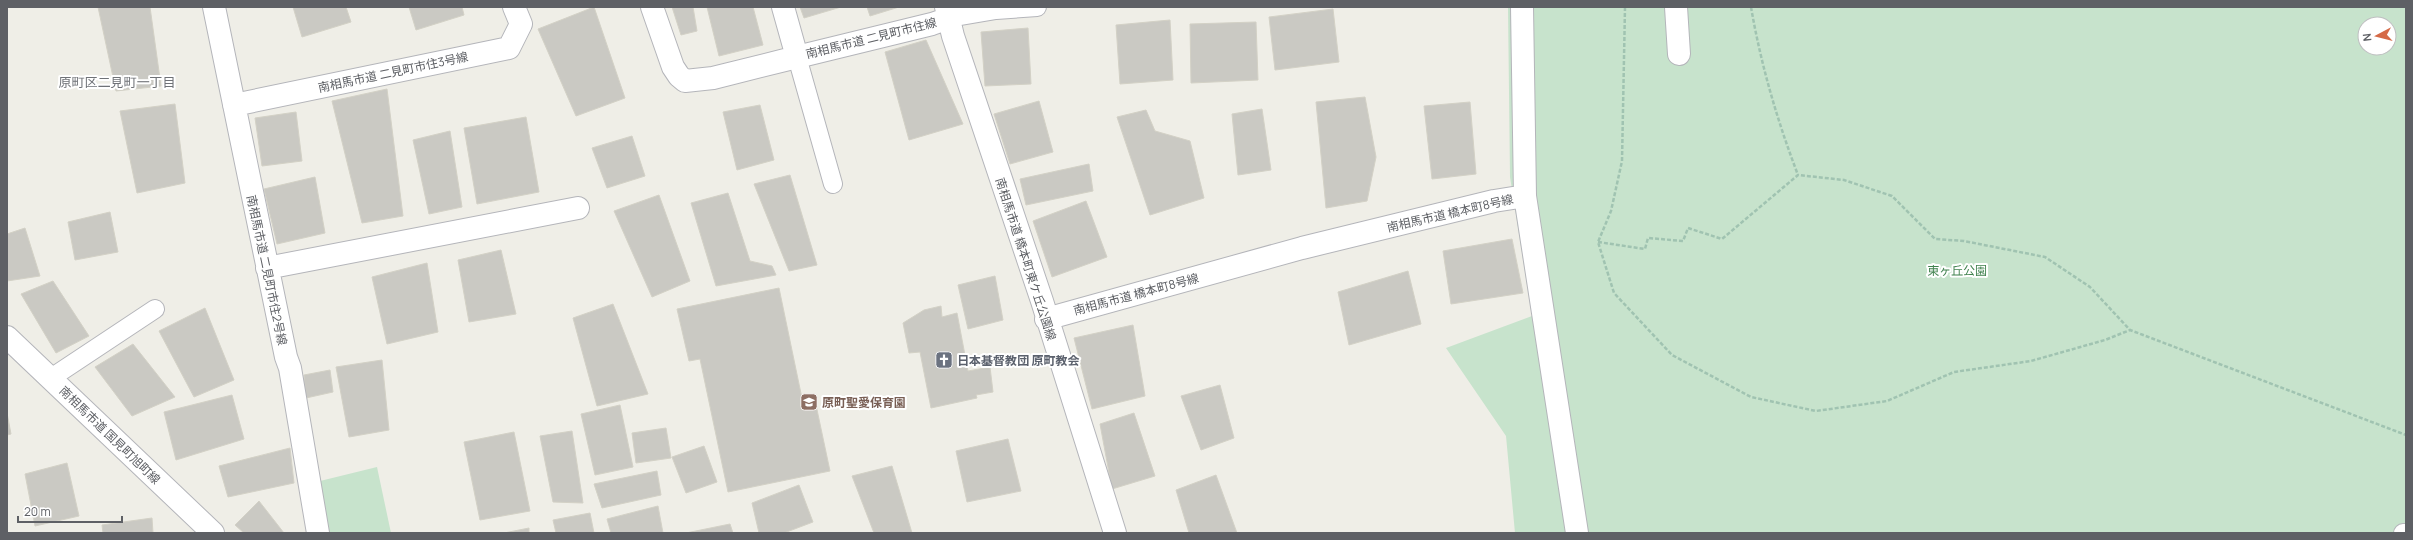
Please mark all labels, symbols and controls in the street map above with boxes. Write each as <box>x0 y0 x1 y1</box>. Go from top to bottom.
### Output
street label: 南相馬市道 二見町市住線 <box>804 13 938 63</box>
north arrow <box>2357 16 2397 56</box>
text: N <box>2359 32 2375 42</box>
street label: 南相馬市道 二見町市住3号線 <box>316 48 470 96</box>
district label: 原町区二見町一丁目 <box>58 73 176 91</box>
street label: 南相馬市道 橋本町東ケ丘公園線 <box>992 175 1060 343</box>
street label: 南相馬市道 橋本町8号線 <box>1385 190 1515 236</box>
street label: 南相馬市道 二見町市住2号線 <box>243 193 291 347</box>
park label: 東ヶ丘公園 <box>1927 262 1987 279</box>
street label: 南相馬市道 橋本町8号線 <box>1071 269 1201 319</box>
church icon: 日本基督教団 原町教会 <box>934 350 954 370</box>
place label: 日本基督教団 原町教会 <box>957 352 1079 369</box>
street label: 南相馬市道 国見町旭町線 <box>56 382 164 488</box>
school or university icon: 原町聖愛保育園 <box>799 392 819 412</box>
place label: 原町聖愛保育園 <box>822 394 906 411</box>
scale bar <box>18 498 122 524</box>
text: 20 m <box>24 503 51 520</box>

